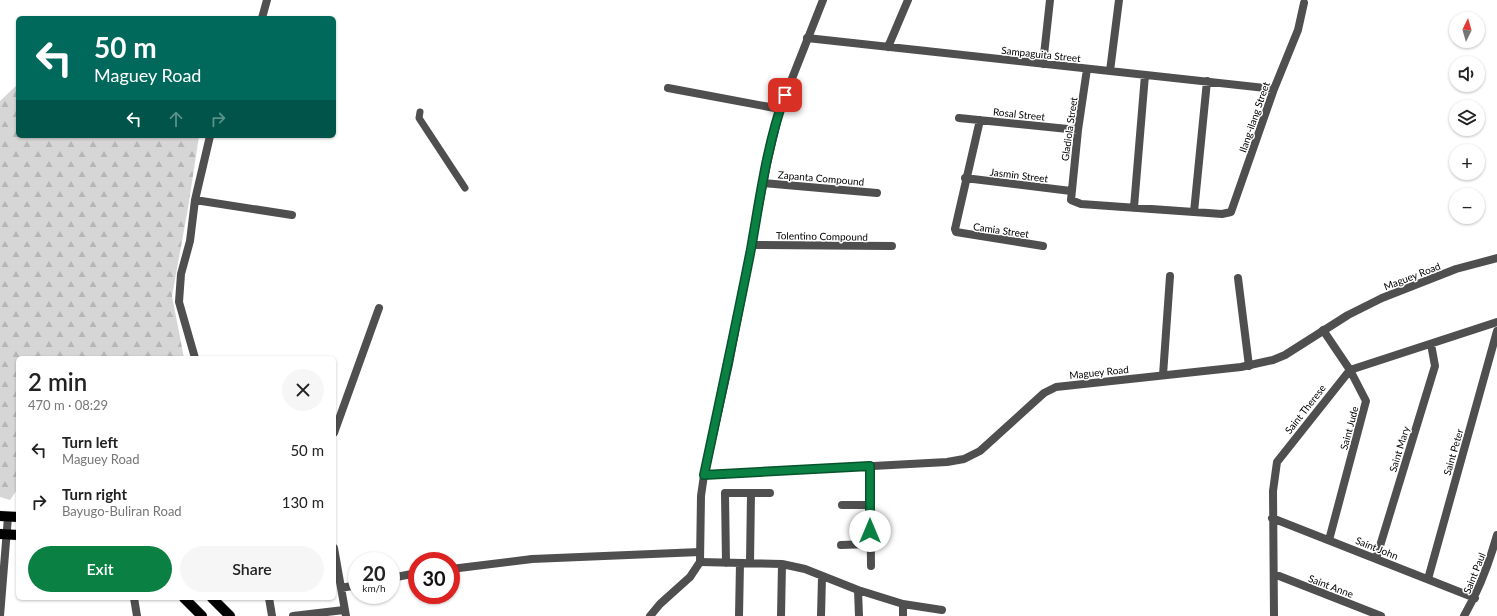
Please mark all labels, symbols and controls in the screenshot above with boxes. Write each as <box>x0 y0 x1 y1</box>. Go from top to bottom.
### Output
north arrow <box>1449 12 1485 48</box>
map controls <box>1449 12 1485 224</box>
text: 50 m <box>94 30 157 64</box>
icon: left <box>28 32 80 84</box>
street label: Sampaguita Street <box>1001 44 1082 64</box>
button: sound <box>1449 56 1485 92</box>
text: Maguey Road <box>94 64 201 86</box>
pin <box>768 78 802 112</box>
street label: Ilang-ilang Street <box>1236 80 1272 154</box>
icon: arrive <box>774 84 796 106</box>
street label: Gladiola Street <box>1059 96 1079 162</box>
button: layers <box>1449 100 1485 136</box>
street label: Rosal Street <box>992 105 1046 123</box>
icon: left <box>123 108 145 130</box>
icon: ahead <box>165 108 187 130</box>
icon: right <box>207 108 229 130</box>
button: + <box>1449 144 1485 180</box>
street label: Jasmin Street <box>989 165 1049 185</box>
street label: Zapanta Compound <box>777 168 865 188</box>
button: − <box>1449 188 1485 224</box>
street label: Camia Street <box>972 220 1030 240</box>
street label: Tolentino Compound <box>776 229 868 243</box>
street label: Maguey Road <box>1382 260 1442 292</box>
street label: Maguey Road <box>1069 363 1129 381</box>
text: 2 min <box>28 367 87 396</box>
button: close <box>282 369 324 411</box>
street label: Saint Therese <box>1282 382 1328 436</box>
text: 470 m · 08:29 <box>28 397 108 413</box>
street label: Saint Jude <box>1337 405 1361 451</box>
street label: Saint Mary <box>1386 424 1412 473</box>
street label: Saint Peter <box>1441 427 1465 477</box>
text: Turn left <box>62 433 118 451</box>
icon: left <box>28 439 50 461</box>
text: 50 m <box>290 441 324 459</box>
text: Maguey Road <box>62 451 140 467</box>
text: Turn right <box>62 485 127 503</box>
icon: right <box>28 491 50 513</box>
text: 130 m <box>282 493 324 511</box>
text: Bayugo-Buliran Road <box>62 503 182 519</box>
position arrow <box>849 510 891 552</box>
street label: Saint John <box>1354 534 1400 562</box>
button: Exit <box>28 546 172 592</box>
button: Share <box>180 546 324 592</box>
street label: Saint Paul <box>1460 551 1488 595</box>
speed limit sign: 30 <box>408 552 460 604</box>
text: 20 <box>362 561 386 585</box>
street label: Saint Anne <box>1307 572 1355 600</box>
text: km/h <box>362 582 386 594</box>

